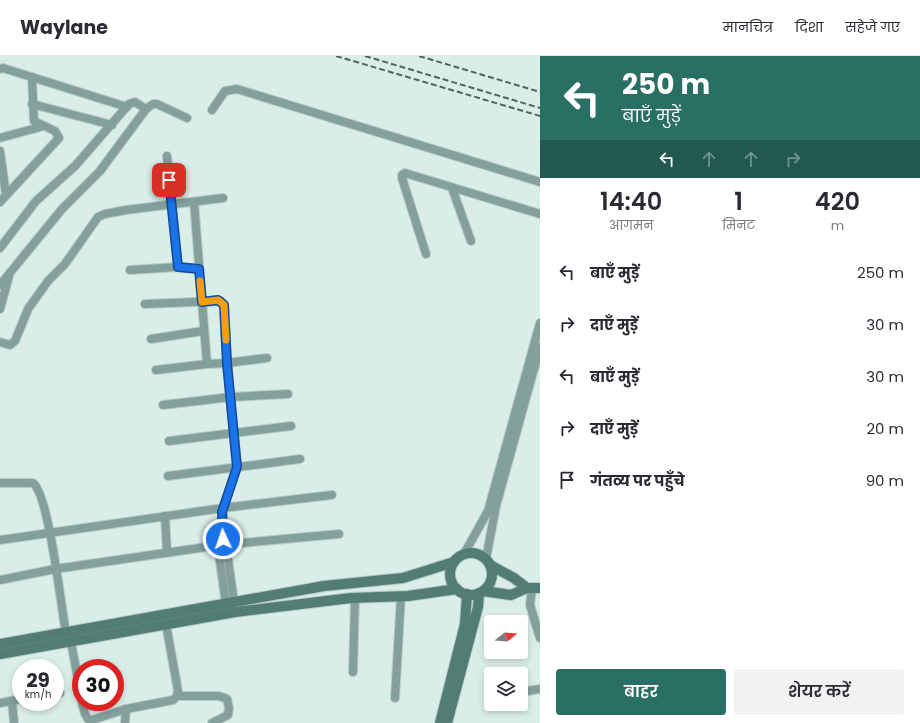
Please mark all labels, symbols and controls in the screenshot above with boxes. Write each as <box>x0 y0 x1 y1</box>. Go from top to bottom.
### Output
text: Waylane <box>20 14 108 41</box>
text: मानचित्र <box>723 17 773 37</box>
text: दिशा <box>795 17 823 37</box>
text: सहेजे गए <box>845 17 900 37</box>
text: 250 m <box>622 65 710 104</box>
icon: left <box>556 72 608 124</box>
text: बाएँ मुड़ें <box>622 103 681 128</box>
icon: left <box>656 148 678 170</box>
icon: ahead <box>698 148 720 170</box>
icon: ahead <box>740 148 762 170</box>
icon: right <box>782 148 804 170</box>
pin <box>152 163 186 197</box>
icon: arrive <box>158 169 180 191</box>
text: 14:40 <box>600 185 662 218</box>
text: 1 <box>734 185 743 218</box>
text: 420 <box>815 185 860 218</box>
text: आगमन <box>609 216 653 235</box>
text: मिनट <box>722 216 755 235</box>
text: m <box>831 216 844 235</box>
icon: left <box>556 261 578 283</box>
text: बाएँ मुड़ें <box>590 262 639 283</box>
text: 250 m <box>857 262 904 283</box>
icon: right <box>556 313 578 335</box>
text: दाएँ मुड़ें <box>590 314 638 335</box>
text: 30 m <box>866 314 904 335</box>
icon: left <box>556 365 578 387</box>
text: बाएँ मुड़ें <box>590 366 639 387</box>
text: 30 m <box>866 366 904 387</box>
icon: right <box>556 417 578 439</box>
text: दाएँ मुड़ें <box>590 418 638 439</box>
text: 20 m <box>866 418 904 439</box>
icon: arrive <box>556 469 578 491</box>
text: गंतव्य पर पहुँचे <box>590 470 685 491</box>
text: 90 m <box>866 470 904 491</box>
position arrow <box>202 518 244 560</box>
north arrow <box>484 615 528 659</box>
map controls <box>484 615 528 711</box>
speed limit sign: 30 <box>72 659 124 711</box>
text: 29 <box>26 666 50 694</box>
button: layers <box>484 667 528 711</box>
button: बाहर <box>556 669 726 715</box>
button: शेयर करें <box>734 669 904 715</box>
text: km/h <box>25 687 51 702</box>

